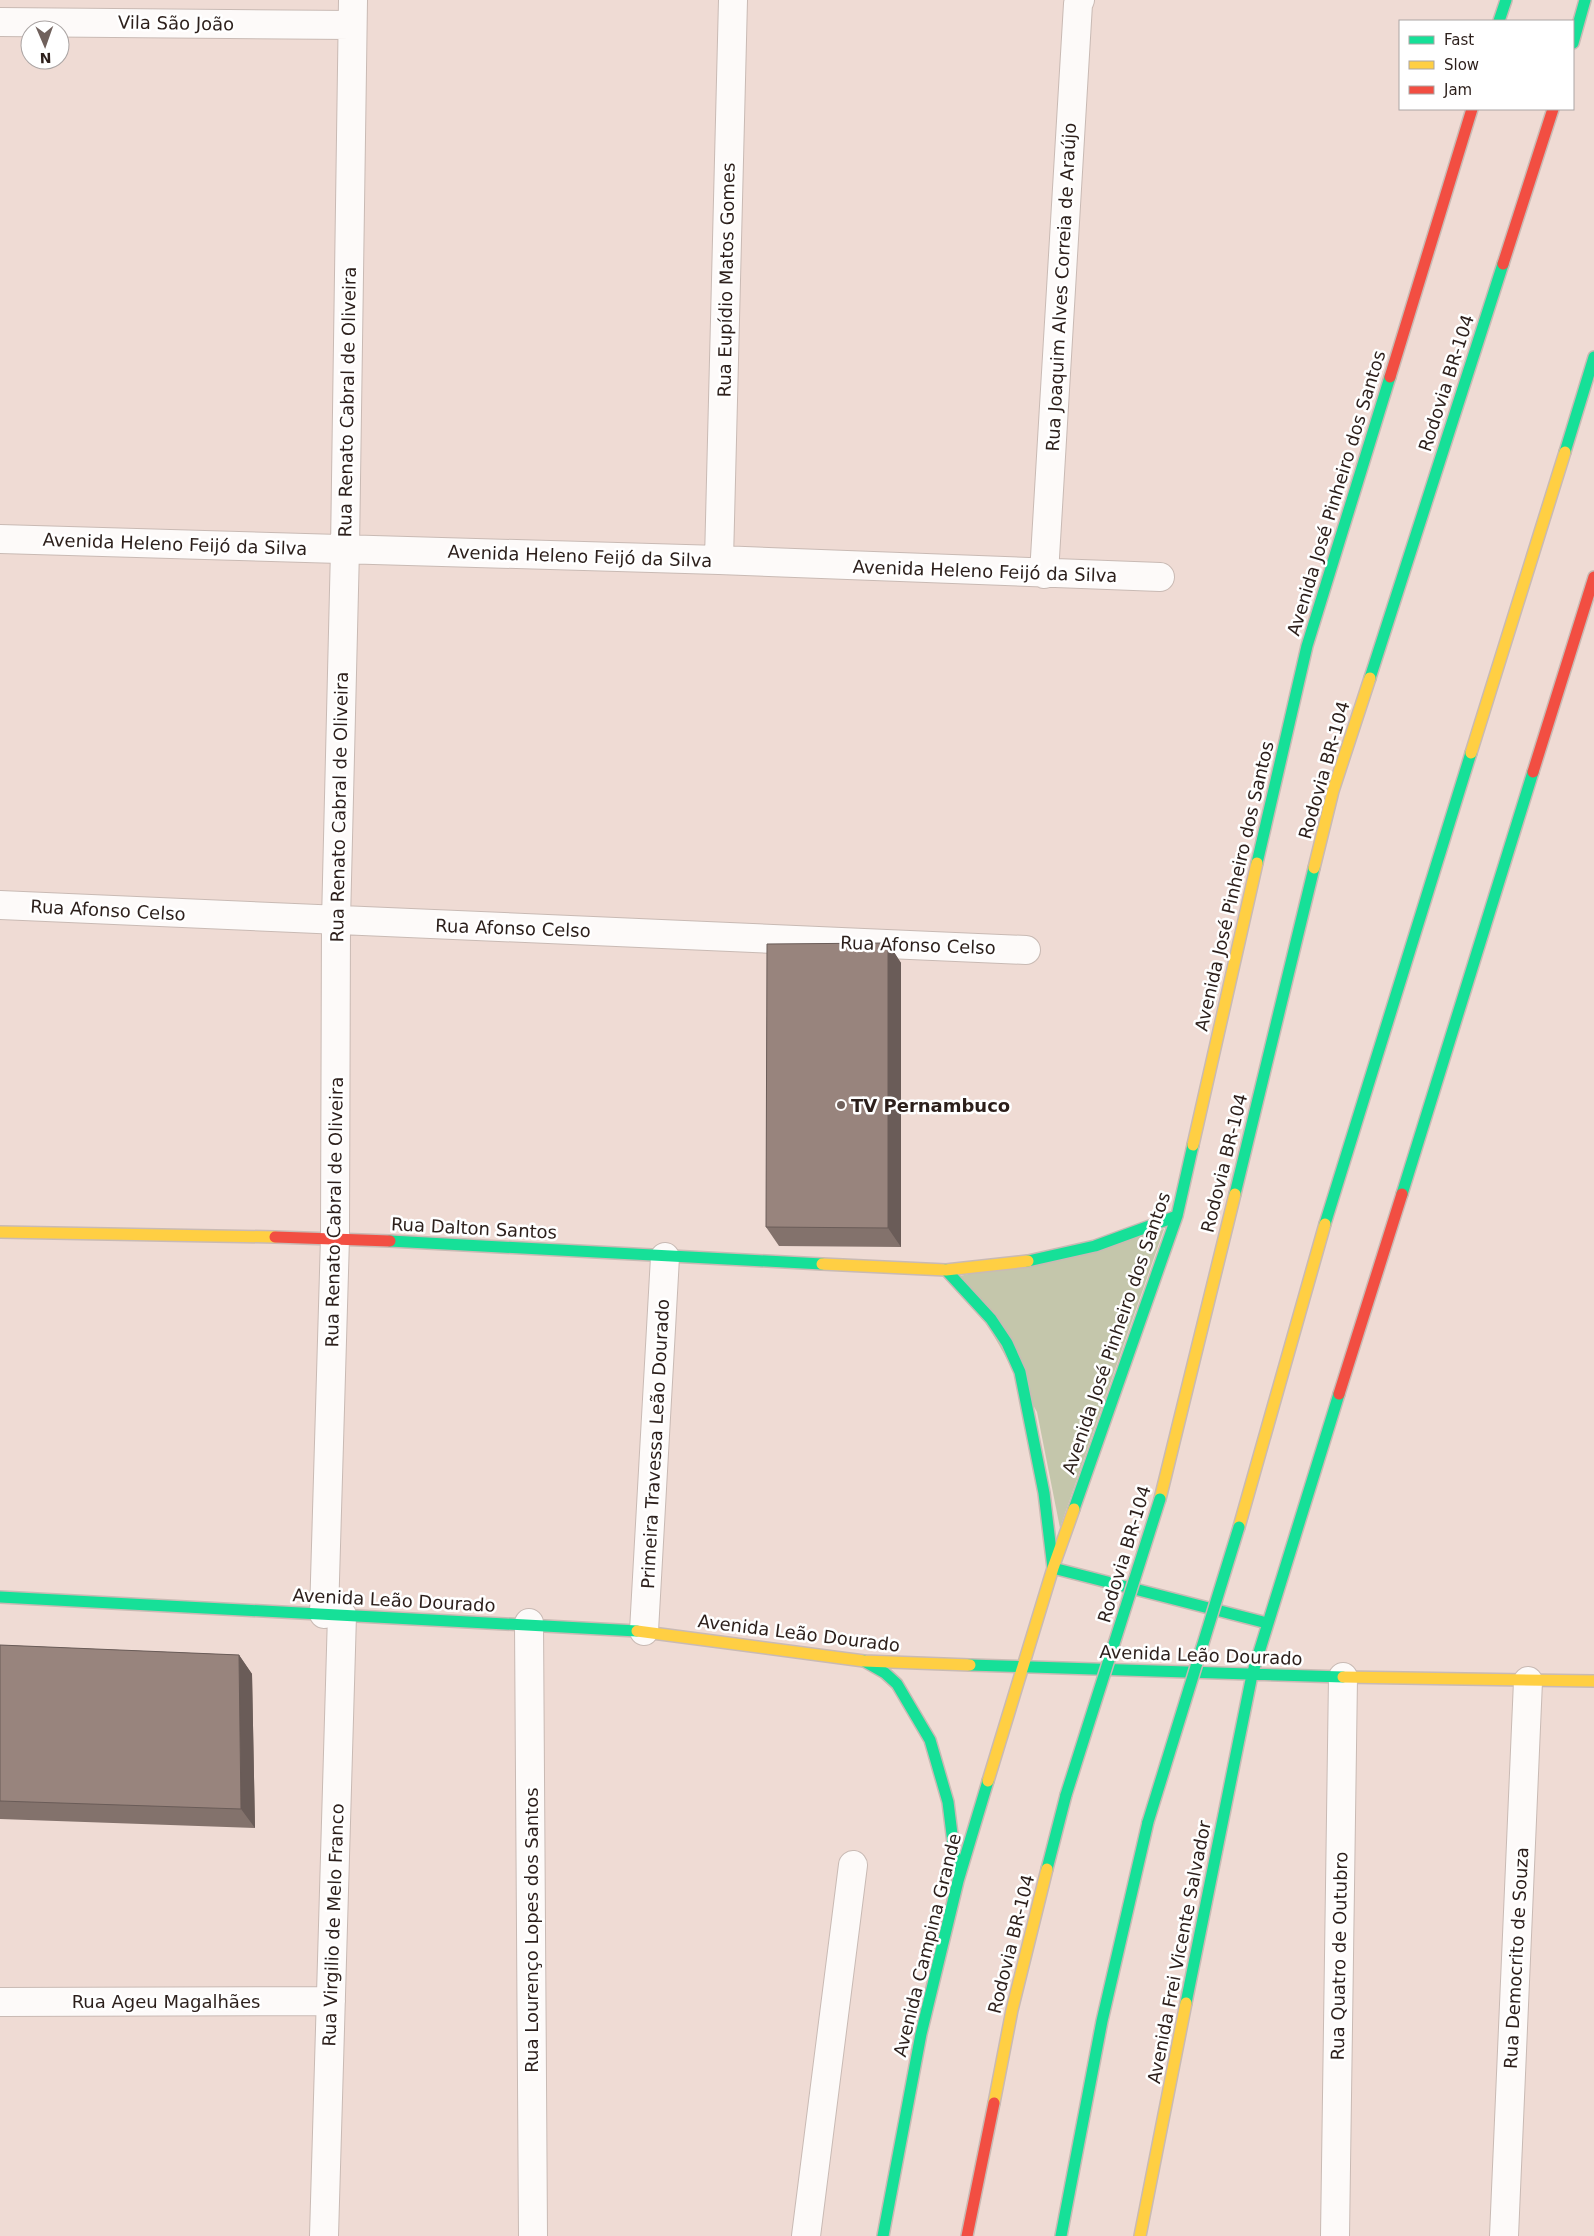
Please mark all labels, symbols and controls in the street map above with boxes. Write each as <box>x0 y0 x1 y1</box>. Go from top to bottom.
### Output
street label: Vila São João <box>118 11 234 35</box>
north arrow <box>20 20 70 70</box>
legend <box>1399 20 1574 110</box>
text: Fast <box>1444 31 1474 49</box>
text: N <box>39 50 52 66</box>
text: Slow <box>1444 56 1479 74</box>
text: Jam <box>1443 81 1472 99</box>
street label: Rua Joaquim Alves Correia de Araújo <box>1042 122 1080 452</box>
street label: Rua Eupídio Matos Gomes <box>713 162 739 398</box>
street label: Rua Renato Cabral de Oliveira <box>334 267 360 537</box>
street label: Rodovia BR-104 <box>1414 312 1478 454</box>
street label: Avenida José Pinheiro dos Santos <box>1283 348 1389 638</box>
street label: Avenida Heleno Feijó da Silva <box>42 529 308 559</box>
street label: Avenida Heleno Feijó da Silva <box>447 541 713 571</box>
street label: Avenida Heleno Feijó da Silva <box>852 556 1118 586</box>
street label: Rua Renato Cabral de Oliveira <box>326 672 352 942</box>
street label: Rodovia BR-104 <box>1294 699 1354 841</box>
street label: Avenida José Pinheiro dos Santos <box>1190 739 1278 1033</box>
street label: Rua Afonso Celso <box>30 895 186 925</box>
street label: Rua Afonso Celso <box>435 915 591 941</box>
street label: Rua Afonso Celso <box>840 932 996 958</box>
street label: Rua Renato Cabral de Oliveira <box>321 1077 347 1347</box>
street label: Rodovia BR-104 <box>1197 1091 1251 1235</box>
place label: TV Pernambuco <box>851 1095 1010 1116</box>
marker: TV Pernambuco <box>835 1099 847 1111</box>
street label: Avenida José Pinheiro dos Santos <box>1058 1189 1174 1477</box>
street label: Rua Dalton Santos <box>390 1213 558 1243</box>
street label: Primeira Travessa Leão Dourado <box>637 1298 673 1590</box>
street label: Rodovia BR-104 <box>1093 1483 1155 1625</box>
street label: Avenida Leão Dourado <box>292 1584 496 1616</box>
street label: Avenida Leão Dourado <box>697 1610 901 1656</box>
street label: Avenida Leão Dourado <box>1099 1641 1303 1669</box>
street label: Rua Lourenço Lopes dos Santos <box>521 1787 542 2073</box>
street label: Rua Virgilio de Melo Franco <box>318 1803 348 2047</box>
street label: Avenida Frei Vicente Salvador <box>1143 1818 1215 2085</box>
street label: Avenida Campina Grande <box>889 1831 965 2059</box>
street label: Rua Democrito de Souza <box>1500 1847 1532 2069</box>
street label: Rua Quatro de Outubro <box>1327 1851 1351 2061</box>
street label: Rodovia BR-104 <box>984 1872 1038 2016</box>
street label: Rua Ageu Magalhães <box>72 1991 260 2012</box>

